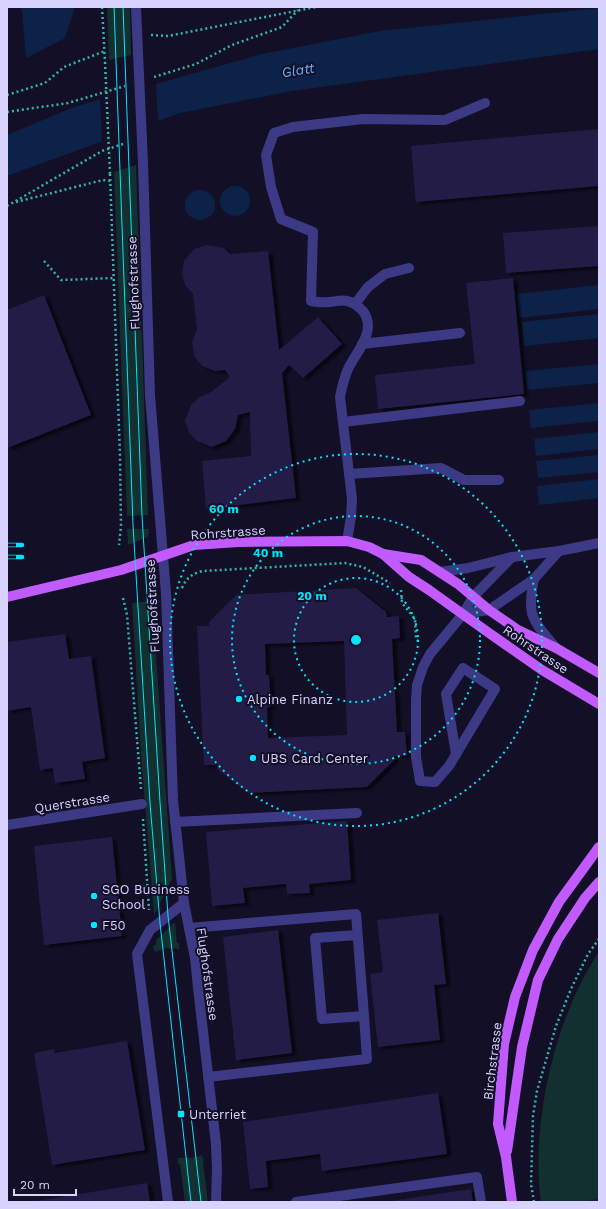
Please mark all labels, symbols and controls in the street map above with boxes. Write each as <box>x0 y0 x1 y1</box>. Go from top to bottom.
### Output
water label: Glatt <box>280 59 316 80</box>
street label: Flughofstrasse <box>124 236 143 330</box>
text: 60 m <box>209 502 239 516</box>
street label: Rohrstrasse <box>190 522 266 543</box>
text: 40 m <box>253 546 283 560</box>
street label: Flughofstrasse <box>143 559 162 653</box>
text: 20 m <box>297 589 327 603</box>
street label: Rohrstrasse <box>500 622 571 677</box>
centre of rings <box>349 633 363 647</box>
place label: Alpine Finanz <box>247 692 333 707</box>
marker: Alpine Finanz <box>234 694 244 704</box>
place label: UBS Card Center <box>261 751 368 766</box>
marker: UBS Card Center <box>248 753 258 763</box>
street label: Querstrasse <box>33 789 111 816</box>
place label: SGO Business School <box>102 882 190 912</box>
marker: SGO Business School <box>89 891 99 901</box>
place label: F50 <box>102 918 126 933</box>
marker: F50 <box>89 920 99 930</box>
street label: Flughofstrasse <box>194 927 221 1021</box>
street label: Birchstrasse <box>480 1021 505 1101</box>
place label: Unterriet <box>189 1107 246 1122</box>
marker: Unterriet <box>176 1109 186 1119</box>
scale bar <box>14 1171 76 1197</box>
text: 20 m <box>20 1178 50 1192</box>

